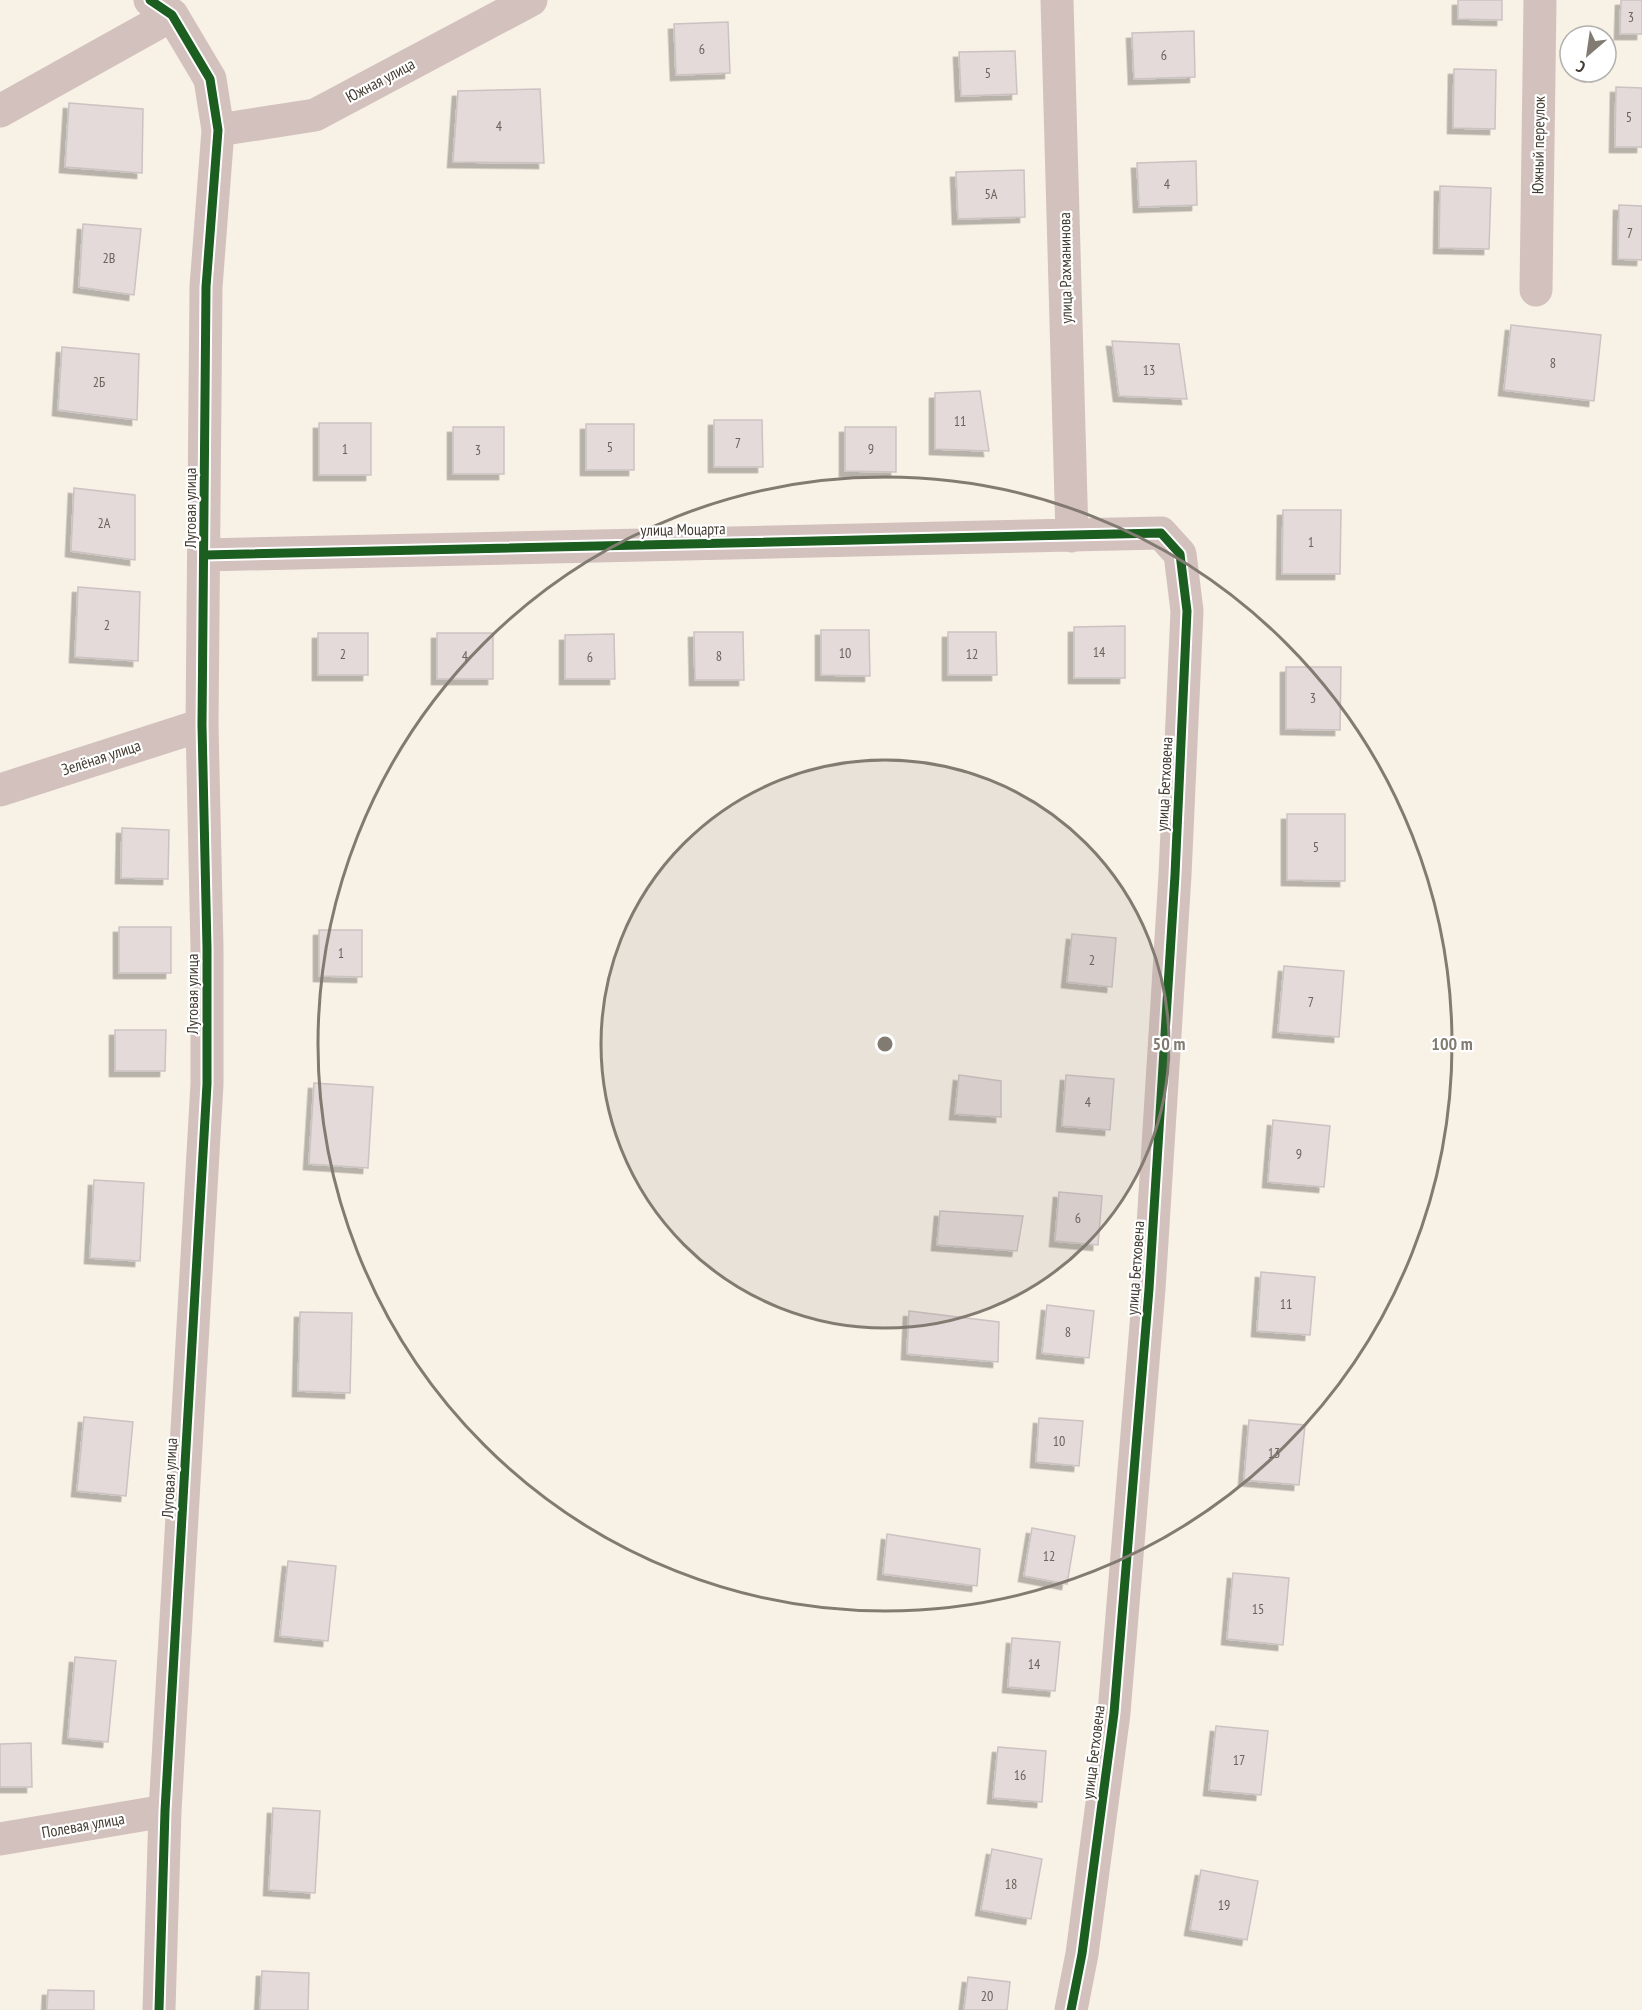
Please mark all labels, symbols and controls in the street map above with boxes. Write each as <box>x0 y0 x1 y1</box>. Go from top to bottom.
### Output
house number: 3 <box>1628 8 1634 26</box>
north arrow <box>1558 24 1618 84</box>
house number: 6 <box>699 40 705 58</box>
house number: 6 <box>1161 46 1167 64</box>
street label: Южная улица <box>342 53 418 107</box>
text: С <box>1572 56 1589 78</box>
house number: 5 <box>985 64 991 82</box>
street label: Южный переулок <box>1527 95 1549 194</box>
house number: 5 <box>1626 108 1632 126</box>
house number: 4 <box>496 117 503 135</box>
house number: 4 <box>1164 175 1171 193</box>
house number: 5А <box>985 185 998 203</box>
street label: улица Рахманинова <box>1054 212 1076 324</box>
house number: 7 <box>1627 224 1633 242</box>
house number: 2В <box>103 249 115 267</box>
house number: 8 <box>1550 354 1556 372</box>
house number: 13 <box>1143 361 1155 379</box>
house number: 2Б <box>93 373 105 391</box>
house number: 11 <box>954 412 966 430</box>
house number: 7 <box>735 434 741 452</box>
house number: 5 <box>607 438 613 456</box>
house number: 1 <box>342 440 348 458</box>
house number: 9 <box>868 440 874 458</box>
house number: 3 <box>475 441 481 459</box>
street label: Луговая улица <box>180 468 200 549</box>
house number: 2А <box>98 514 111 532</box>
street label: улица Моцарта <box>640 518 726 540</box>
house number: 1 <box>1308 533 1314 551</box>
house number: 2 <box>104 616 110 634</box>
house number: 14 <box>1093 643 1106 661</box>
house number: 10 <box>839 644 851 662</box>
house number: 2 <box>340 645 346 663</box>
house number: 12 <box>966 645 978 663</box>
house number: 4 <box>462 647 469 665</box>
house number: 8 <box>716 647 722 665</box>
house number: 6 <box>587 648 593 666</box>
house number: 3 <box>1310 689 1316 707</box>
street label: Зелёная улица <box>59 735 143 779</box>
street label: улица Бетховена <box>1152 736 1176 832</box>
house number: 5 <box>1313 838 1319 856</box>
house number: 1 <box>338 944 344 962</box>
house number: 2 <box>1089 951 1095 969</box>
street label: Луговая улица <box>182 954 202 1035</box>
house number: 7 <box>1308 993 1314 1011</box>
text: 50 m <box>1153 1032 1185 1055</box>
text: 100 m <box>1431 1032 1473 1055</box>
centre of rings <box>875 1034 895 1054</box>
house number: 4 <box>1085 1093 1092 1111</box>
house number: 9 <box>1296 1145 1302 1163</box>
house number: 6 <box>1075 1209 1081 1227</box>
street label: улица Бетховена <box>1122 1220 1148 1316</box>
house number: 11 <box>1280 1295 1292 1313</box>
house number: 8 <box>1065 1323 1071 1341</box>
house number: 10 <box>1053 1432 1065 1450</box>
street label: Луговая улица <box>157 1437 181 1520</box>
house number: 13 <box>1268 1444 1280 1462</box>
house number: 12 <box>1043 1547 1055 1565</box>
house number: 15 <box>1252 1600 1264 1618</box>
house number: 14 <box>1028 1655 1041 1673</box>
street label: улица Бетховена <box>1077 1704 1109 1800</box>
house number: 17 <box>1233 1751 1245 1769</box>
house number: 16 <box>1014 1766 1026 1784</box>
street label: Полевая улица <box>40 1808 126 1842</box>
house number: 18 <box>1005 1875 1017 1893</box>
house number: 19 <box>1218 1896 1230 1914</box>
house number: 20 <box>981 1987 993 2005</box>

